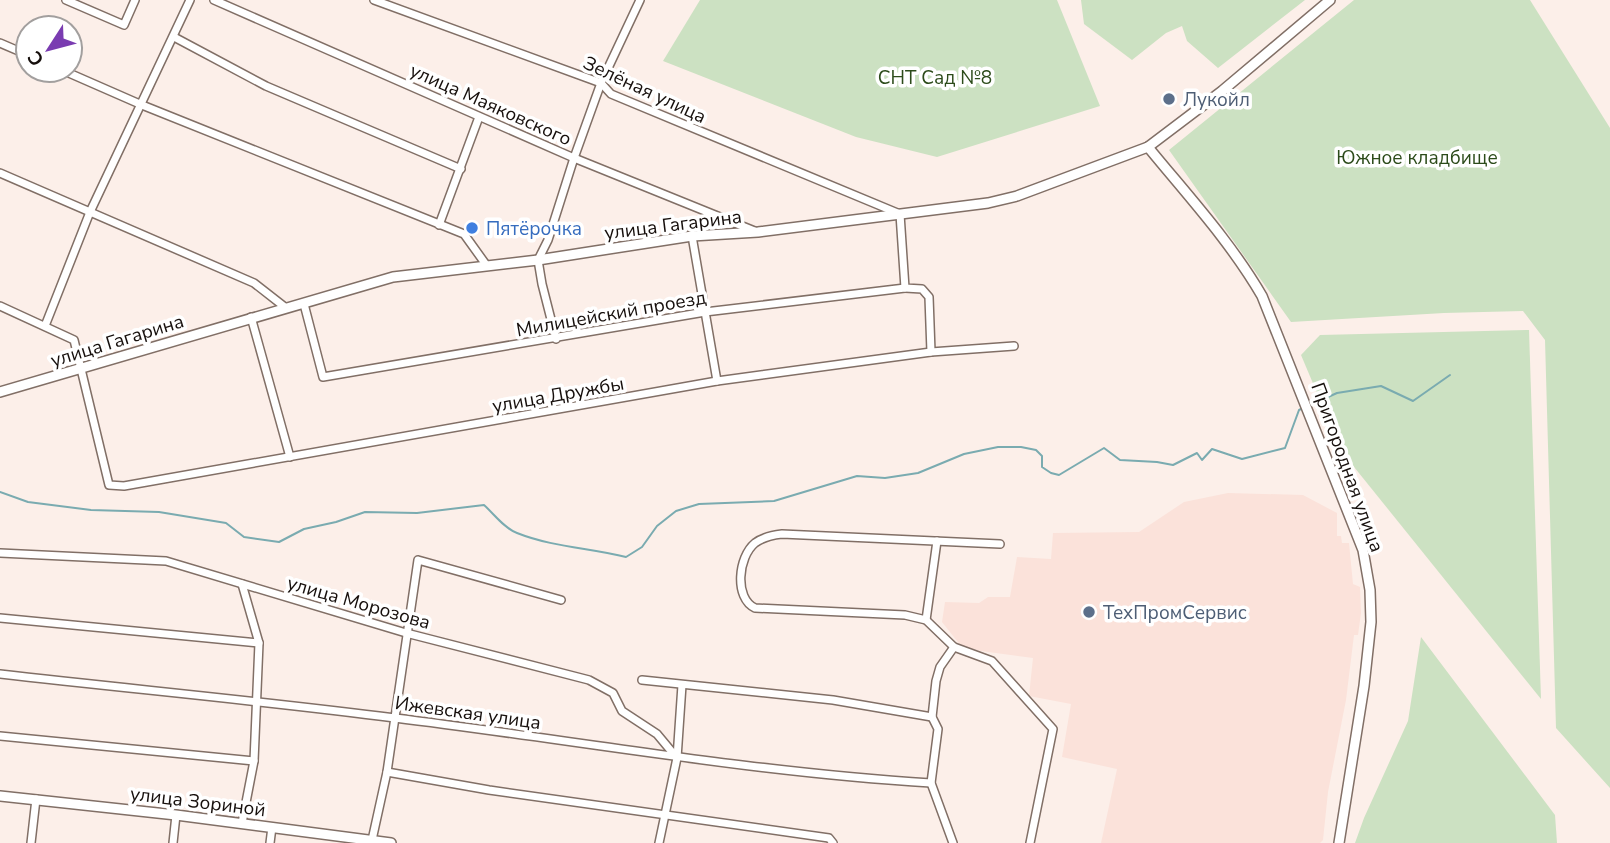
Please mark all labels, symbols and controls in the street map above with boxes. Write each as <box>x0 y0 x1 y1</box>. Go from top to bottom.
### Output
north arrow <box>14 14 84 84</box>
text: С <box>22 45 50 71</box>
street label: Зелёная улица <box>579 50 710 130</box>
street label: улица Маяковского <box>406 58 576 152</box>
park label: СНТ Сад №8 <box>878 65 992 91</box>
place label: Лукойл <box>1183 87 1250 113</box>
marker: Лукойл <box>1161 91 1177 107</box>
park label: Южное кладбище <box>1336 145 1498 171</box>
street label: улица Гагарина <box>603 204 743 246</box>
place label: Пятёрочка <box>486 216 582 242</box>
marker: Пятёрочка <box>464 220 480 236</box>
street label: Милицейский проезд <box>514 284 708 343</box>
street label: улица Гагарина <box>47 308 187 374</box>
street label: улица Дружбы <box>490 371 626 419</box>
street label: Пригородная улица <box>1304 379 1390 556</box>
street label: улица Морозова <box>284 570 433 636</box>
place label: ТехПромСервис <box>1103 600 1247 626</box>
marker: ТехПромСервис <box>1081 604 1097 620</box>
street label: Ижевская улица <box>393 690 542 736</box>
street label: улица Зориной <box>129 781 267 823</box>

